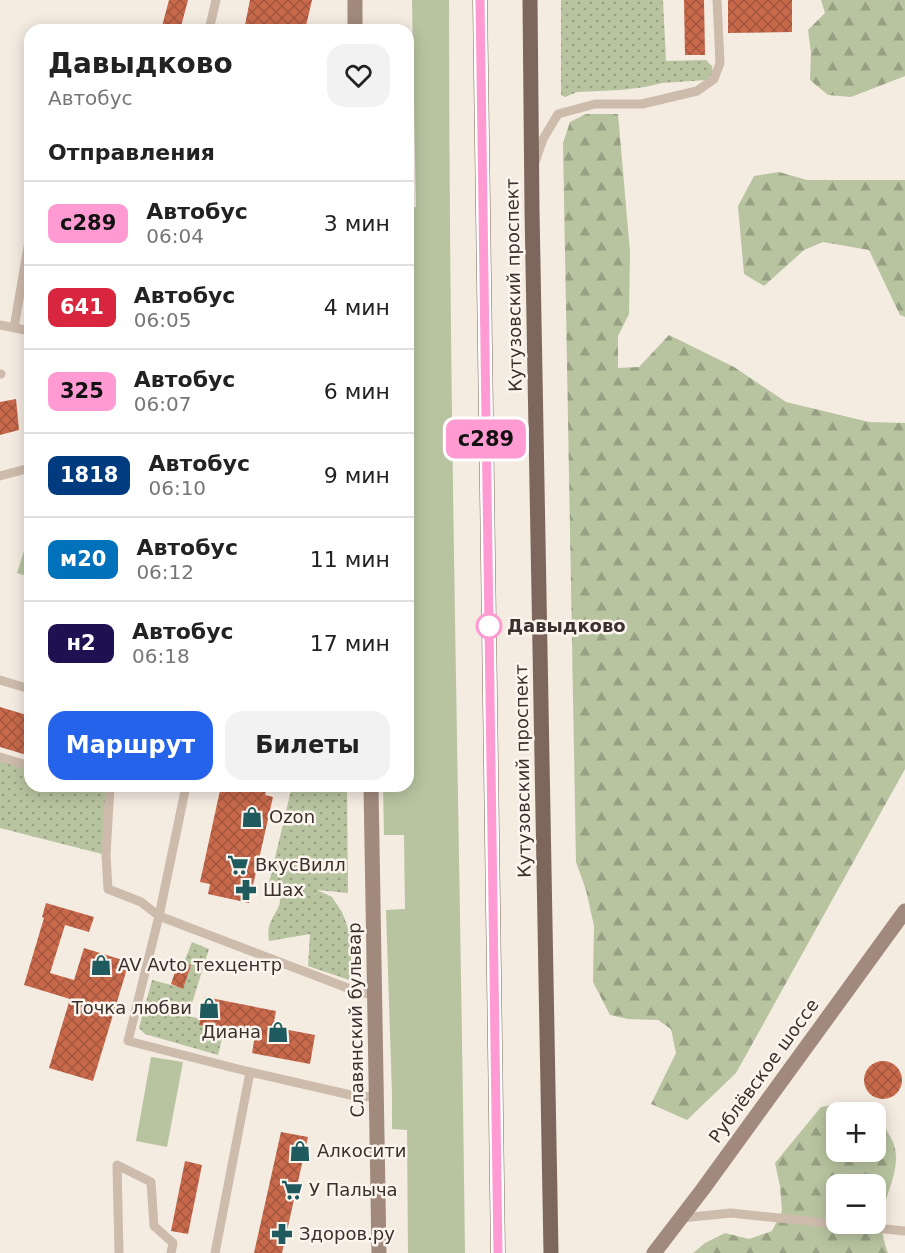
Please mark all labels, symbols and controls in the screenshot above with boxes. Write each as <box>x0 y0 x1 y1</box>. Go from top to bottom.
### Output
button: heart <box>327 44 390 107</box>
text: Давыдково <box>48 47 233 80</box>
text: Автобус <box>48 86 133 110</box>
text: Отправления <box>48 140 215 165</box>
street label: Кутузовский проспект <box>501 178 526 392</box>
text: Автобус <box>146 199 248 224</box>
text: с289 <box>60 211 116 235</box>
text: 3 мин <box>324 211 390 236</box>
text: 06:04 <box>146 224 204 248</box>
text: Автобус <box>134 283 235 308</box>
text: 641 <box>60 295 104 319</box>
text: 4 мин <box>324 295 390 320</box>
text: 06:05 <box>134 308 191 332</box>
text: Автобус <box>134 367 235 392</box>
text: 325 <box>60 379 104 403</box>
text: 6 мин <box>324 379 390 404</box>
text: 06:07 <box>134 392 191 416</box>
line badge: с289 <box>444 420 528 458</box>
text: с289 <box>458 427 514 451</box>
text: Автобус <box>148 451 250 476</box>
text: 1818 <box>60 463 118 487</box>
text: 9 мин <box>324 463 390 488</box>
text: 06:10 <box>148 476 206 500</box>
text: Автобус <box>136 535 238 560</box>
text: м20 <box>60 547 106 571</box>
text: 11 мин <box>310 547 390 572</box>
text: 06:12 <box>136 560 194 584</box>
marker: Давыдково <box>476 613 502 639</box>
place label: Давыдково <box>507 615 626 636</box>
text: Автобус <box>132 619 234 644</box>
text: н2 <box>66 631 96 655</box>
text: 17 мин <box>310 631 390 656</box>
text: 06:18 <box>132 644 190 668</box>
street label: Кутузовский проспект <box>510 664 535 878</box>
button: Маршрут <box>48 711 213 780</box>
button: Билеты <box>225 711 390 780</box>
shop icon: Ozon <box>240 805 264 829</box>
place label: Ozon <box>269 806 315 827</box>
supermarket icon: ВкусВилл <box>226 853 250 877</box>
place label: ВкусВилл <box>255 854 346 875</box>
pharmacy icon: Шах <box>234 878 258 902</box>
place label: Шах <box>263 879 304 900</box>
street label: Славянский бульвар <box>343 922 368 1118</box>
shop icon: AV Avto техцентр <box>89 953 113 977</box>
place label: AV Avto техцентр <box>118 954 282 975</box>
street label: Рублёвское шоссе <box>704 995 823 1147</box>
shop icon: Точка любви <box>197 996 221 1020</box>
place label: Точка любви <box>71 997 192 1018</box>
shop icon: Диана <box>266 1020 290 1044</box>
place label: Диана <box>201 1021 261 1042</box>
map controls <box>826 1102 886 1234</box>
button: + <box>826 1102 886 1162</box>
shop icon: Алкосити <box>288 1139 312 1163</box>
place label: Алкосити <box>317 1140 406 1161</box>
button: − <box>826 1174 886 1234</box>
supermarket icon: У Палыча <box>280 1178 304 1202</box>
place label: У Палыча <box>309 1179 398 1200</box>
pharmacy icon: Здоров.ру <box>270 1222 294 1246</box>
place label: Здоров.ру <box>299 1223 395 1244</box>

